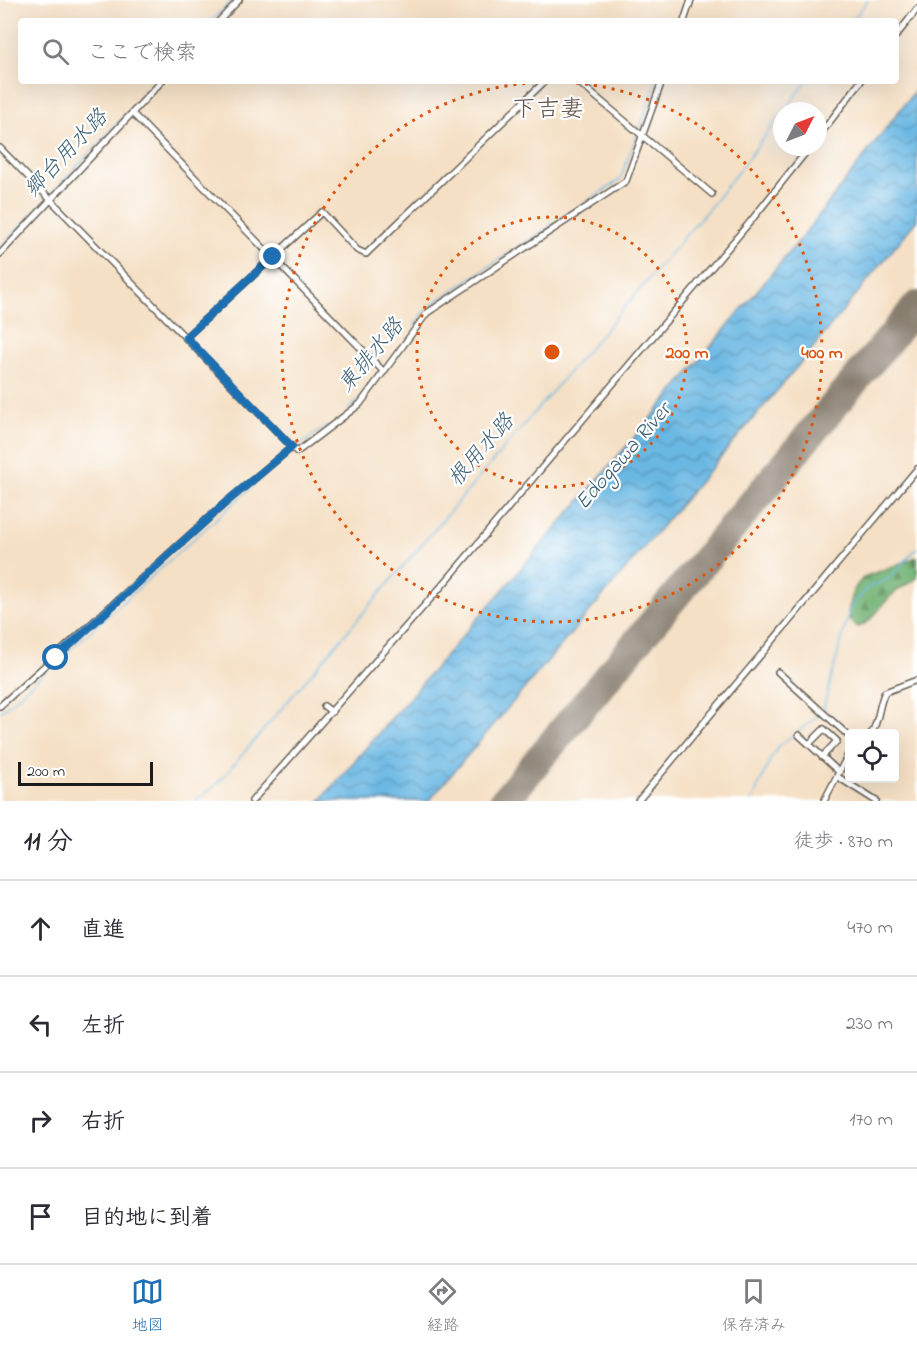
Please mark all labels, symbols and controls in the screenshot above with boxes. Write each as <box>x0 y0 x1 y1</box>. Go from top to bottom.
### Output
search box <box>18 18 899 84</box>
icon: search <box>39 35 72 68</box>
text: ここで検索 <box>87 38 197 70</box>
district label: 下吉妻 <box>512 93 584 128</box>
water label: 郷台用水路 <box>18 101 118 205</box>
north arrow <box>773 102 827 156</box>
route end <box>259 243 285 269</box>
water label: 東排水路 <box>331 310 414 400</box>
text: 200 m <box>665 341 709 367</box>
text: 400 m <box>801 341 843 367</box>
centre of rings <box>542 342 562 362</box>
water label: Edogawa River <box>568 394 682 518</box>
water label: 根用水路 <box>441 406 524 495</box>
route start <box>42 644 68 670</box>
map controls <box>845 729 899 783</box>
button: locate <box>845 729 899 783</box>
scale bar <box>18 759 153 786</box>
text: 200 m <box>27 760 65 784</box>
text: 11 分 <box>24 824 73 862</box>
text: 徒歩 · 870 m <box>794 828 893 857</box>
icon: ahead <box>24 912 57 945</box>
text: 470 m <box>847 914 893 943</box>
text: 直進 <box>81 915 125 947</box>
icon: left <box>24 1008 57 1041</box>
text: 230 m <box>846 1010 893 1039</box>
text: 左折 <box>81 1011 125 1043</box>
icon: right <box>24 1104 57 1137</box>
text: 170 m <box>849 1106 893 1135</box>
text: 右折 <box>81 1107 125 1139</box>
icon: arrive <box>24 1200 57 1233</box>
text: 目的地に到着 <box>81 1203 213 1235</box>
tab: 地図 <box>131 1275 164 1338</box>
tab: 経路 <box>426 1275 459 1338</box>
tab: 保存済み <box>722 1275 786 1338</box>

